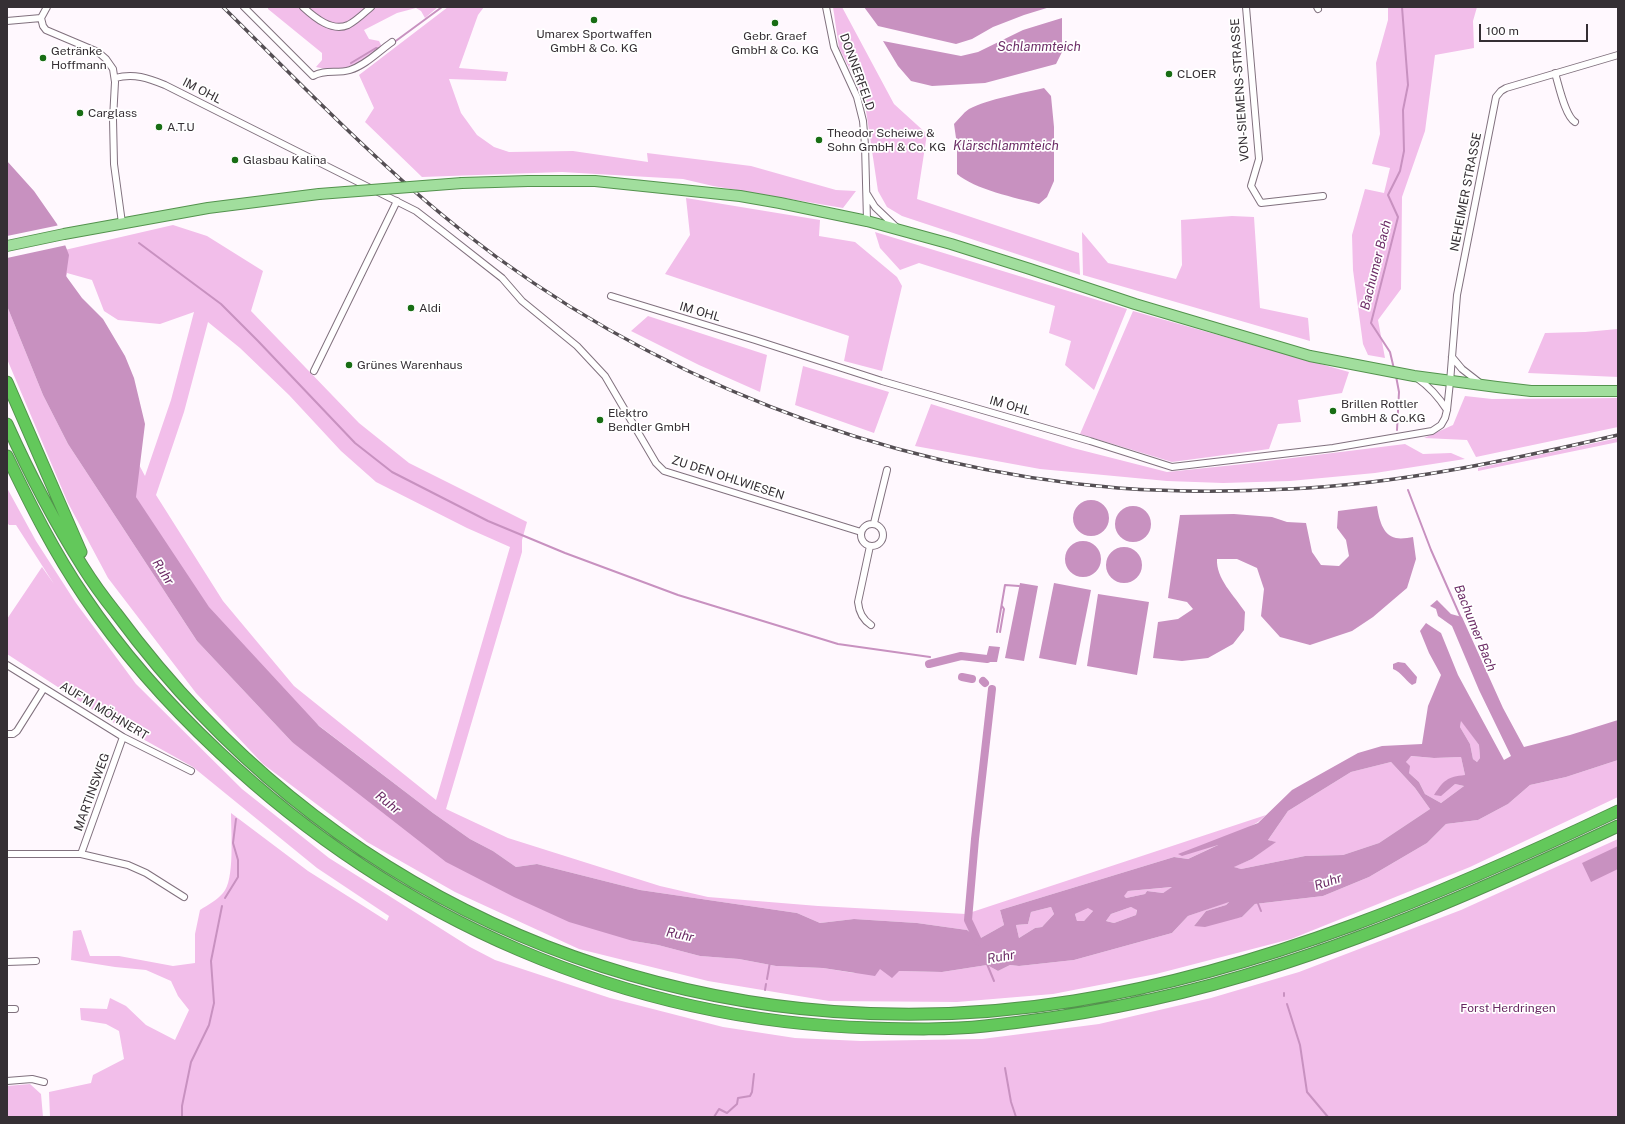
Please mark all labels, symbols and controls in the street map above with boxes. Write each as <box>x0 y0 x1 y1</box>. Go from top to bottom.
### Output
marker: Umarex Sportwaffen GmbH & Co. KG <box>589 15 599 25</box>
scale bar <box>1481 16 1590 42</box>
marker: Gebr. Graef GmbH & Co. KG <box>770 18 780 28</box>
street label: VON-SIEMENS-STRASSE <box>1228 18 1252 162</box>
text: 100 m <box>1486 24 1519 38</box>
place label: Umarex Sportwaffen GmbH & Co. KG <box>536 27 652 55</box>
place label: Gebr. Graef GmbH & Co. KG <box>731 29 819 57</box>
street label: DONNERFELD <box>836 32 878 112</box>
water label: Schlammteich <box>997 39 1081 55</box>
place label: Getränke Hoffmann <box>51 44 107 72</box>
marker: Getränke Hoffmann <box>38 53 48 63</box>
place label: CLOER <box>1177 67 1216 81</box>
marker: CLOER <box>1164 69 1174 79</box>
street label: IM OHL <box>180 75 224 107</box>
place label: Carglass <box>88 106 137 120</box>
marker: Carglass <box>75 108 85 118</box>
place label: A.T.U <box>167 120 195 134</box>
marker: A.T.U <box>154 122 164 132</box>
place label: Theodor Scheiwe & Sohn GmbH & Co. KG <box>827 126 946 154</box>
street label: NEHEIMER STRASSE <box>1447 131 1485 253</box>
marker: Theodor Scheiwe & Sohn GmbH & Co. KG <box>814 135 824 145</box>
water label: Klärschlammteich <box>953 138 1059 154</box>
place label: Glasbau Kalina <box>243 153 327 167</box>
marker: Glasbau Kalina <box>230 155 240 165</box>
water label: Bachumer Bach <box>1357 218 1395 312</box>
street label: IM OHL <box>678 299 722 325</box>
place label: Aldi <box>419 301 441 315</box>
marker: Aldi <box>406 303 416 313</box>
place label: Grünes Warenhaus <box>357 358 463 372</box>
marker: Grünes Warenhaus <box>344 360 354 370</box>
street label: IM OHL <box>988 393 1032 419</box>
place label: Brillen Rottler GmbH & Co.KG <box>1341 397 1426 425</box>
place label: Elektro Bendler GmbH <box>608 406 690 434</box>
marker: Brillen Rottler GmbH & Co.KG <box>1328 406 1338 416</box>
marker: Elektro Bendler GmbH <box>595 415 605 425</box>
street label: ZU DEN OHLWIESEN <box>670 453 786 503</box>
water label: Ruhr <box>149 556 177 588</box>
water label: Bachumer Bach <box>1451 582 1499 674</box>
street label: AUF'M MÖHNERT <box>57 679 151 743</box>
street label: MARTINSWEG <box>71 751 113 833</box>
water label: Ruhr <box>372 788 404 818</box>
water label: Ruhr <box>1312 870 1344 894</box>
water label: Ruhr <box>665 924 695 946</box>
water label: Ruhr <box>986 947 1016 967</box>
park label: Forst Herdringen <box>1460 1001 1556 1015</box>

